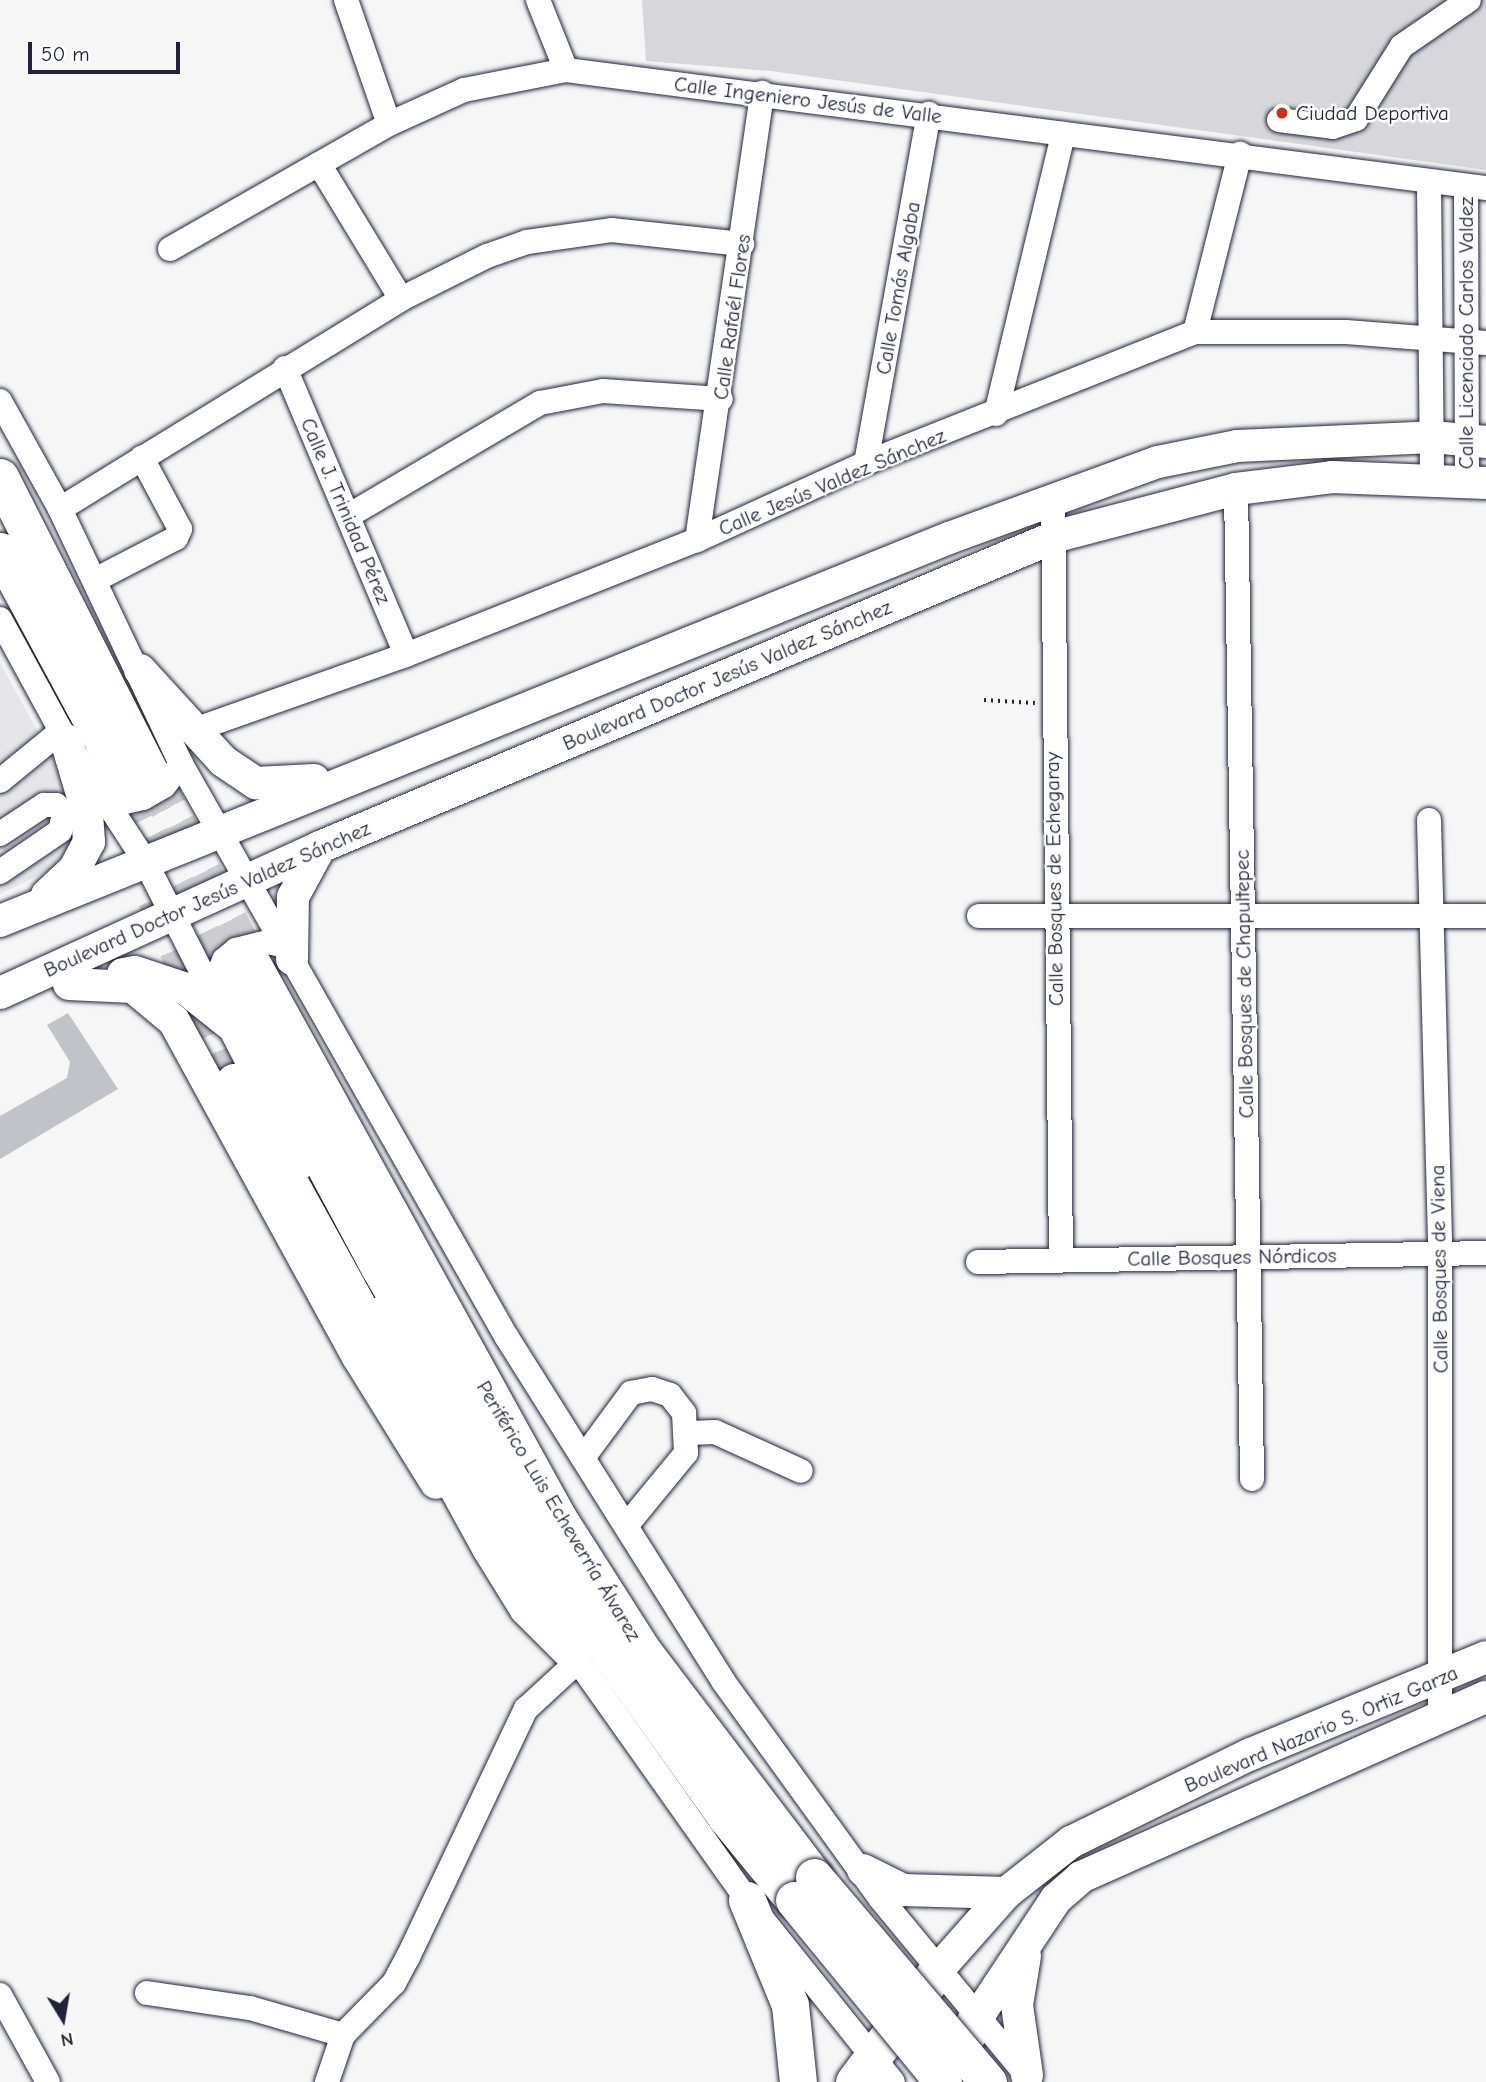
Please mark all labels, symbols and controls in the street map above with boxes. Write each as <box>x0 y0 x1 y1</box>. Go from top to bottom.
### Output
scale bar <box>32 28 184 72</box>
text: 50 m <box>41 42 90 66</box>
street label: Calle Ingeniero Jesús de Valle <box>673 71 943 129</box>
place label: Ciudad Deportiva <box>1296 100 1449 126</box>
marker: Ciudad Deportiva <box>1274 105 1290 121</box>
street label: Calle Licenciado Carlos Valdez <box>1453 197 1479 469</box>
street label: Calle Tomás Algaba <box>870 199 926 377</box>
street label: Calle Rafaél Flores <box>708 233 756 401</box>
street label: Calle J. Trinidad Pérez <box>295 414 397 608</box>
street label: Calle Jesús Valdez Sánchez <box>715 423 949 541</box>
street label: Boulevard Doctor Jesús Valdez Sánchez <box>559 594 895 756</box>
street label: Calle Bosques de Echegaray <box>1039 752 1069 1006</box>
street label: Boulevard Doctor Jesús Valdez Sánchez <box>40 815 374 983</box>
street label: Calle Bosques de Chapultepec <box>1229 849 1259 1119</box>
street label: Calle Bosques de Viena <box>1425 1164 1453 1374</box>
street label: Calle Bosques Nórdicos <box>1127 1243 1337 1271</box>
street label: Periférico Luis Echeverría Álvarez <box>471 1376 647 1646</box>
street label: Boulevard Nazario S. Ortiz Garza <box>1180 1660 1462 1798</box>
north arrow <box>28 1984 98 2054</box>
text: N <box>59 2028 75 2052</box>

